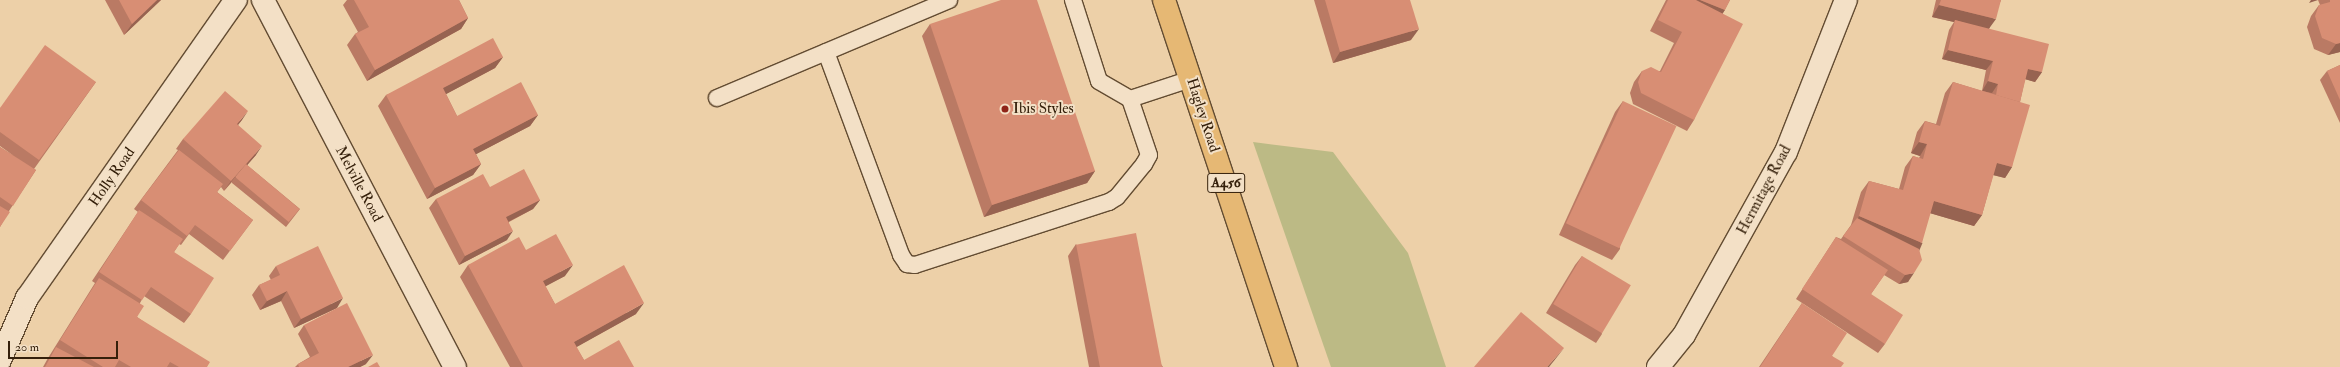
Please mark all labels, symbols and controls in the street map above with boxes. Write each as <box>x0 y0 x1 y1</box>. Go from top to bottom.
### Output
street label: Hagley Road <box>1183 76 1223 154</box>
place label: Ibis Styles <box>1013 100 1074 118</box>
marker: Ibis Styles <box>1000 104 1010 114</box>
street label: Hermitage Road <box>1733 142 1795 238</box>
street label: Melville Road <box>332 143 386 225</box>
street label: Holly Road <box>85 144 139 210</box>
road number: A456 <box>1207 171 1245 195</box>
scale bar <box>10 333 120 359</box>
text: 20 m <box>15 340 39 355</box>

